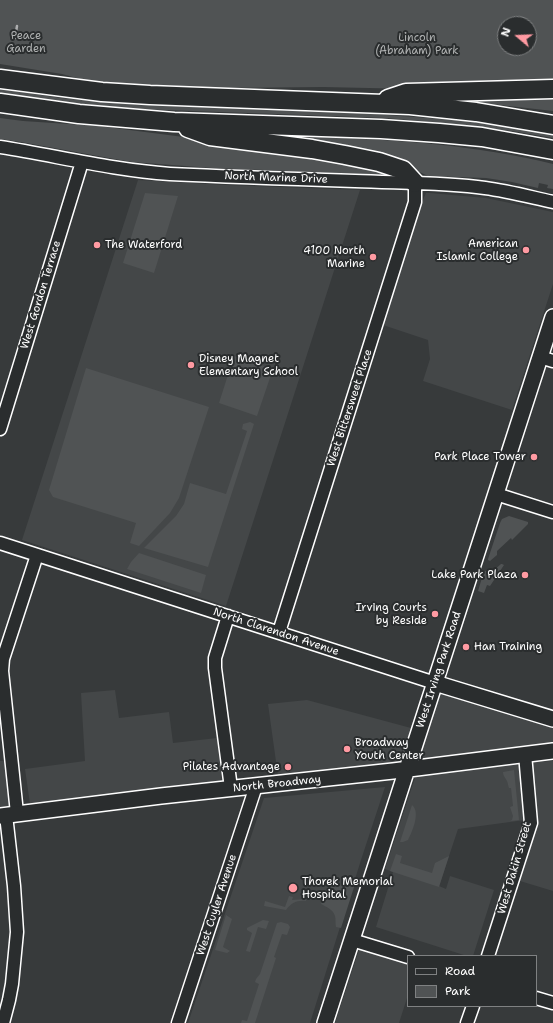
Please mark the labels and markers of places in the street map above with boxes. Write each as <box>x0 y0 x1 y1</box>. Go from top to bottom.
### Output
place label: American Islamic College <box>437 237 518 263</box>
place label: The Waterford <box>105 238 182 252</box>
marker: The Waterford <box>92 240 102 250</box>
place label: 4100 North Marine <box>303 244 365 270</box>
marker: American Islamic College <box>521 245 531 255</box>
marker: 4100 North Marine <box>368 252 378 262</box>
place label: Disney Magnet Elementary School <box>199 352 298 378</box>
marker: Disney Magnet Elementary School <box>186 360 196 370</box>
place label: Park Place Tower <box>434 450 526 464</box>
marker: Park Place Tower <box>529 452 539 462</box>
place label: Lake Park Plaza <box>431 568 517 582</box>
marker: Lake Park Plaza <box>520 570 530 580</box>
place label: Irving Courts by Reside <box>356 601 427 627</box>
marker: Irving Courts by Reside <box>430 609 440 619</box>
place label: Han Training <box>474 640 542 654</box>
marker: Han Training <box>461 642 471 652</box>
place label: Broadway Youth Center <box>355 736 424 762</box>
marker: Broadway Youth Center <box>342 744 352 754</box>
place label: Pilates Advantage <box>183 760 280 774</box>
marker: Pilates Advantage <box>283 762 293 772</box>
place label: Thorek Memorial Hospital <box>302 875 393 901</box>
marker: Thorek Memorial Hospital <box>287 882 299 894</box>

